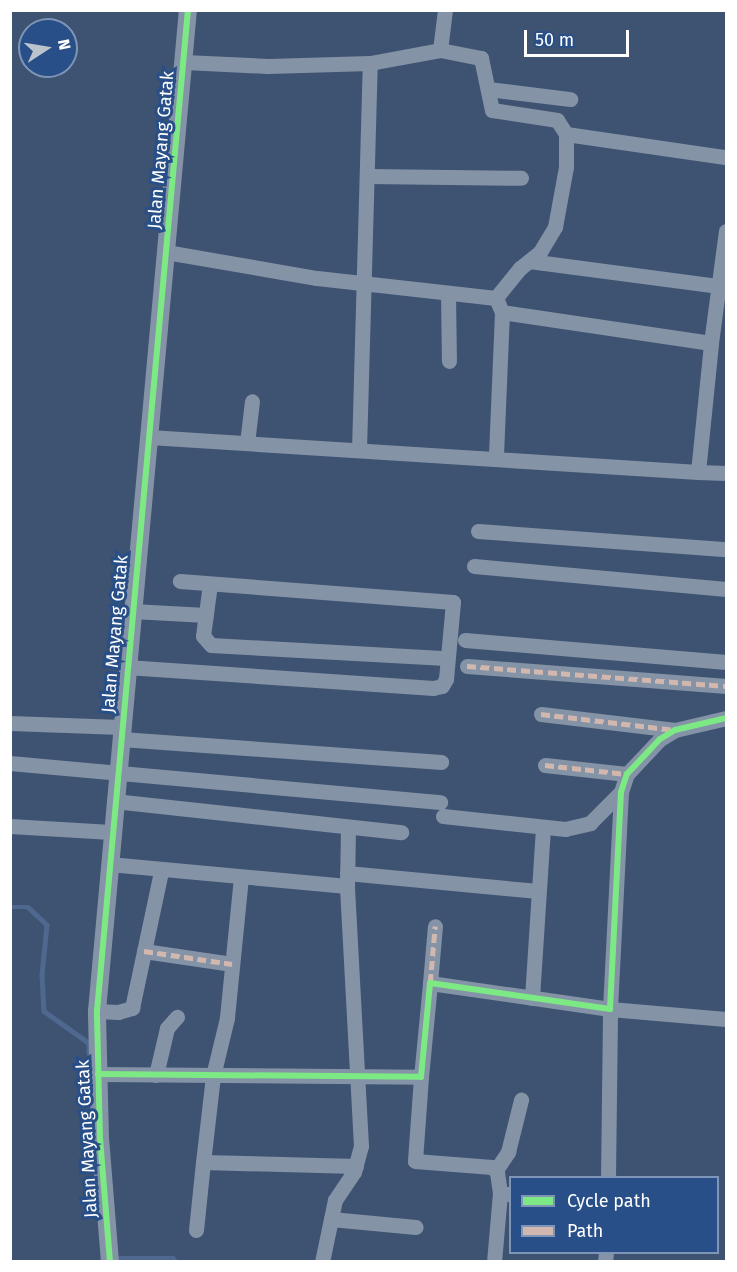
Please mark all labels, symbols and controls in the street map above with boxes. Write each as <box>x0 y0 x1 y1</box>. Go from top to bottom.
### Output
north arrow <box>18 18 78 78</box>
scale bar <box>527 18 632 56</box>
text: 50 m <box>535 29 574 51</box>
text: N <box>54 37 75 52</box>
street label: Jalan Mayang Gatak <box>143 70 179 230</box>
street label: Jalan Mayang Gatak <box>97 554 133 714</box>
street label: Jalan Mayang Gatak <box>72 1059 102 1219</box>
legend <box>509 1176 719 1254</box>
text: Cycle path <box>567 1190 651 1212</box>
text: Path <box>567 1220 603 1242</box>

